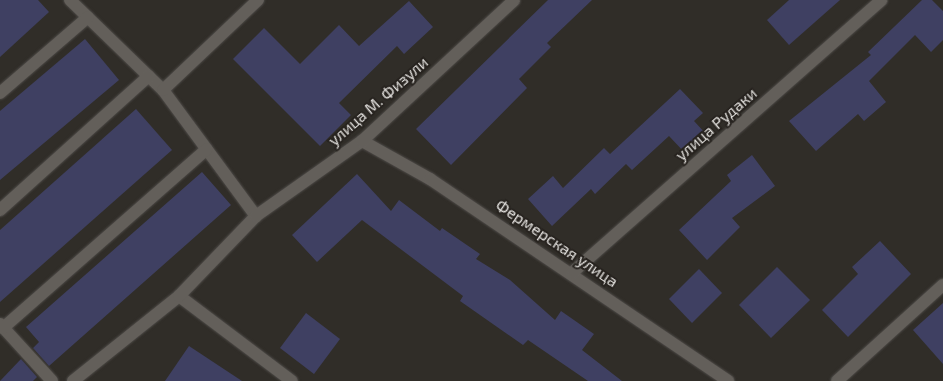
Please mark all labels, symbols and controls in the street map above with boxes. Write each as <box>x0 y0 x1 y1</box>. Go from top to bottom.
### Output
street label: улица М. Физули <box>324 52 432 150</box>
street label: улица Рудаки <box>671 83 761 165</box>
street label: Фермерская улица <box>492 195 622 291</box>

